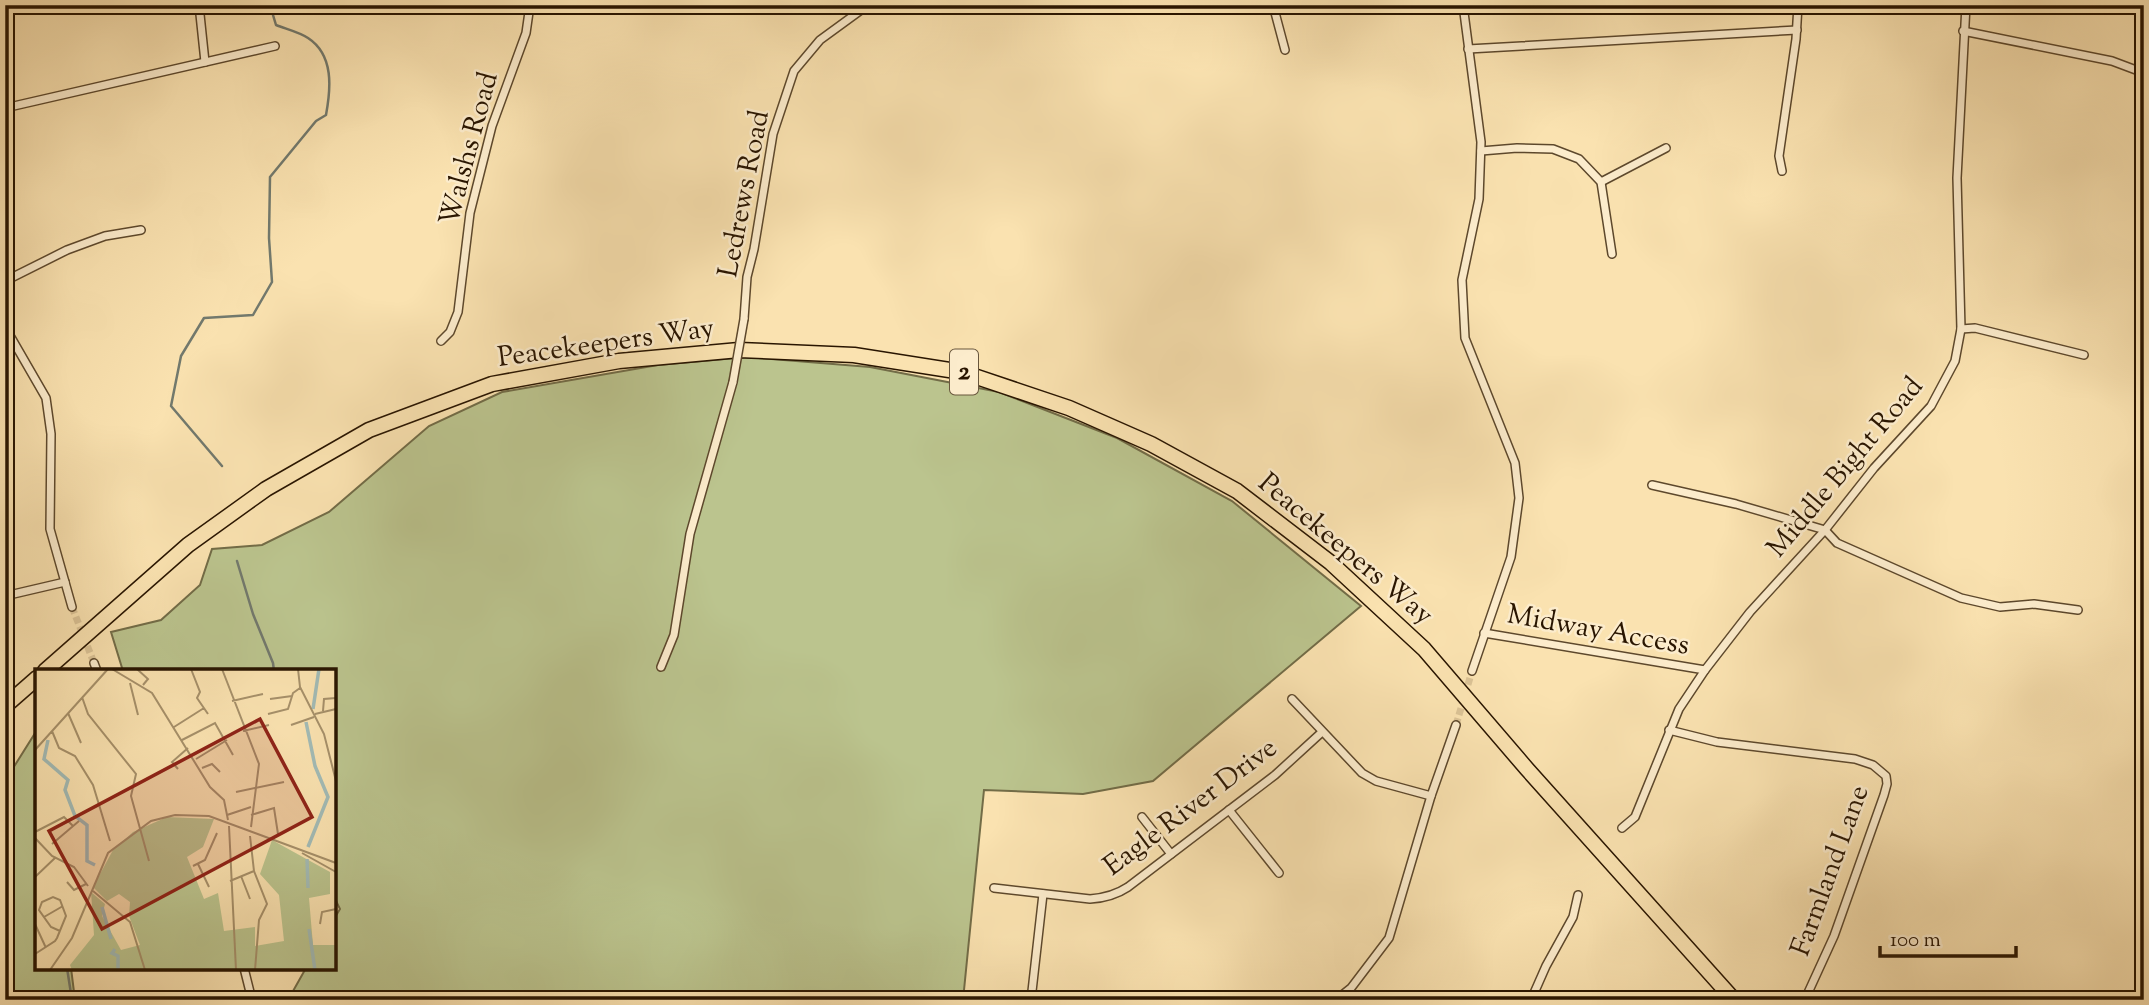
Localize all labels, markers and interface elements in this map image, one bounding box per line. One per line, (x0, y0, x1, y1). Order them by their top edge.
street label: Walshs Road (430, 68, 510, 230)
street label: Ledrews Road (709, 107, 781, 281)
street label: Peacekeepers Way (495, 309, 717, 379)
road number: 2 (950, 350, 978, 394)
street label: Middle Bight Road (1758, 369, 1934, 567)
street label: Peacekeepers Way (1249, 465, 1441, 635)
street label: Midway Access (1504, 595, 1692, 667)
inset map (35, 669, 336, 970)
street label: Eagle River Drive (1096, 729, 1286, 887)
street label: Farmland Lane (1782, 780, 1880, 962)
scale bar (1880, 914, 2016, 958)
text: 100 m (1890, 926, 1941, 956)

